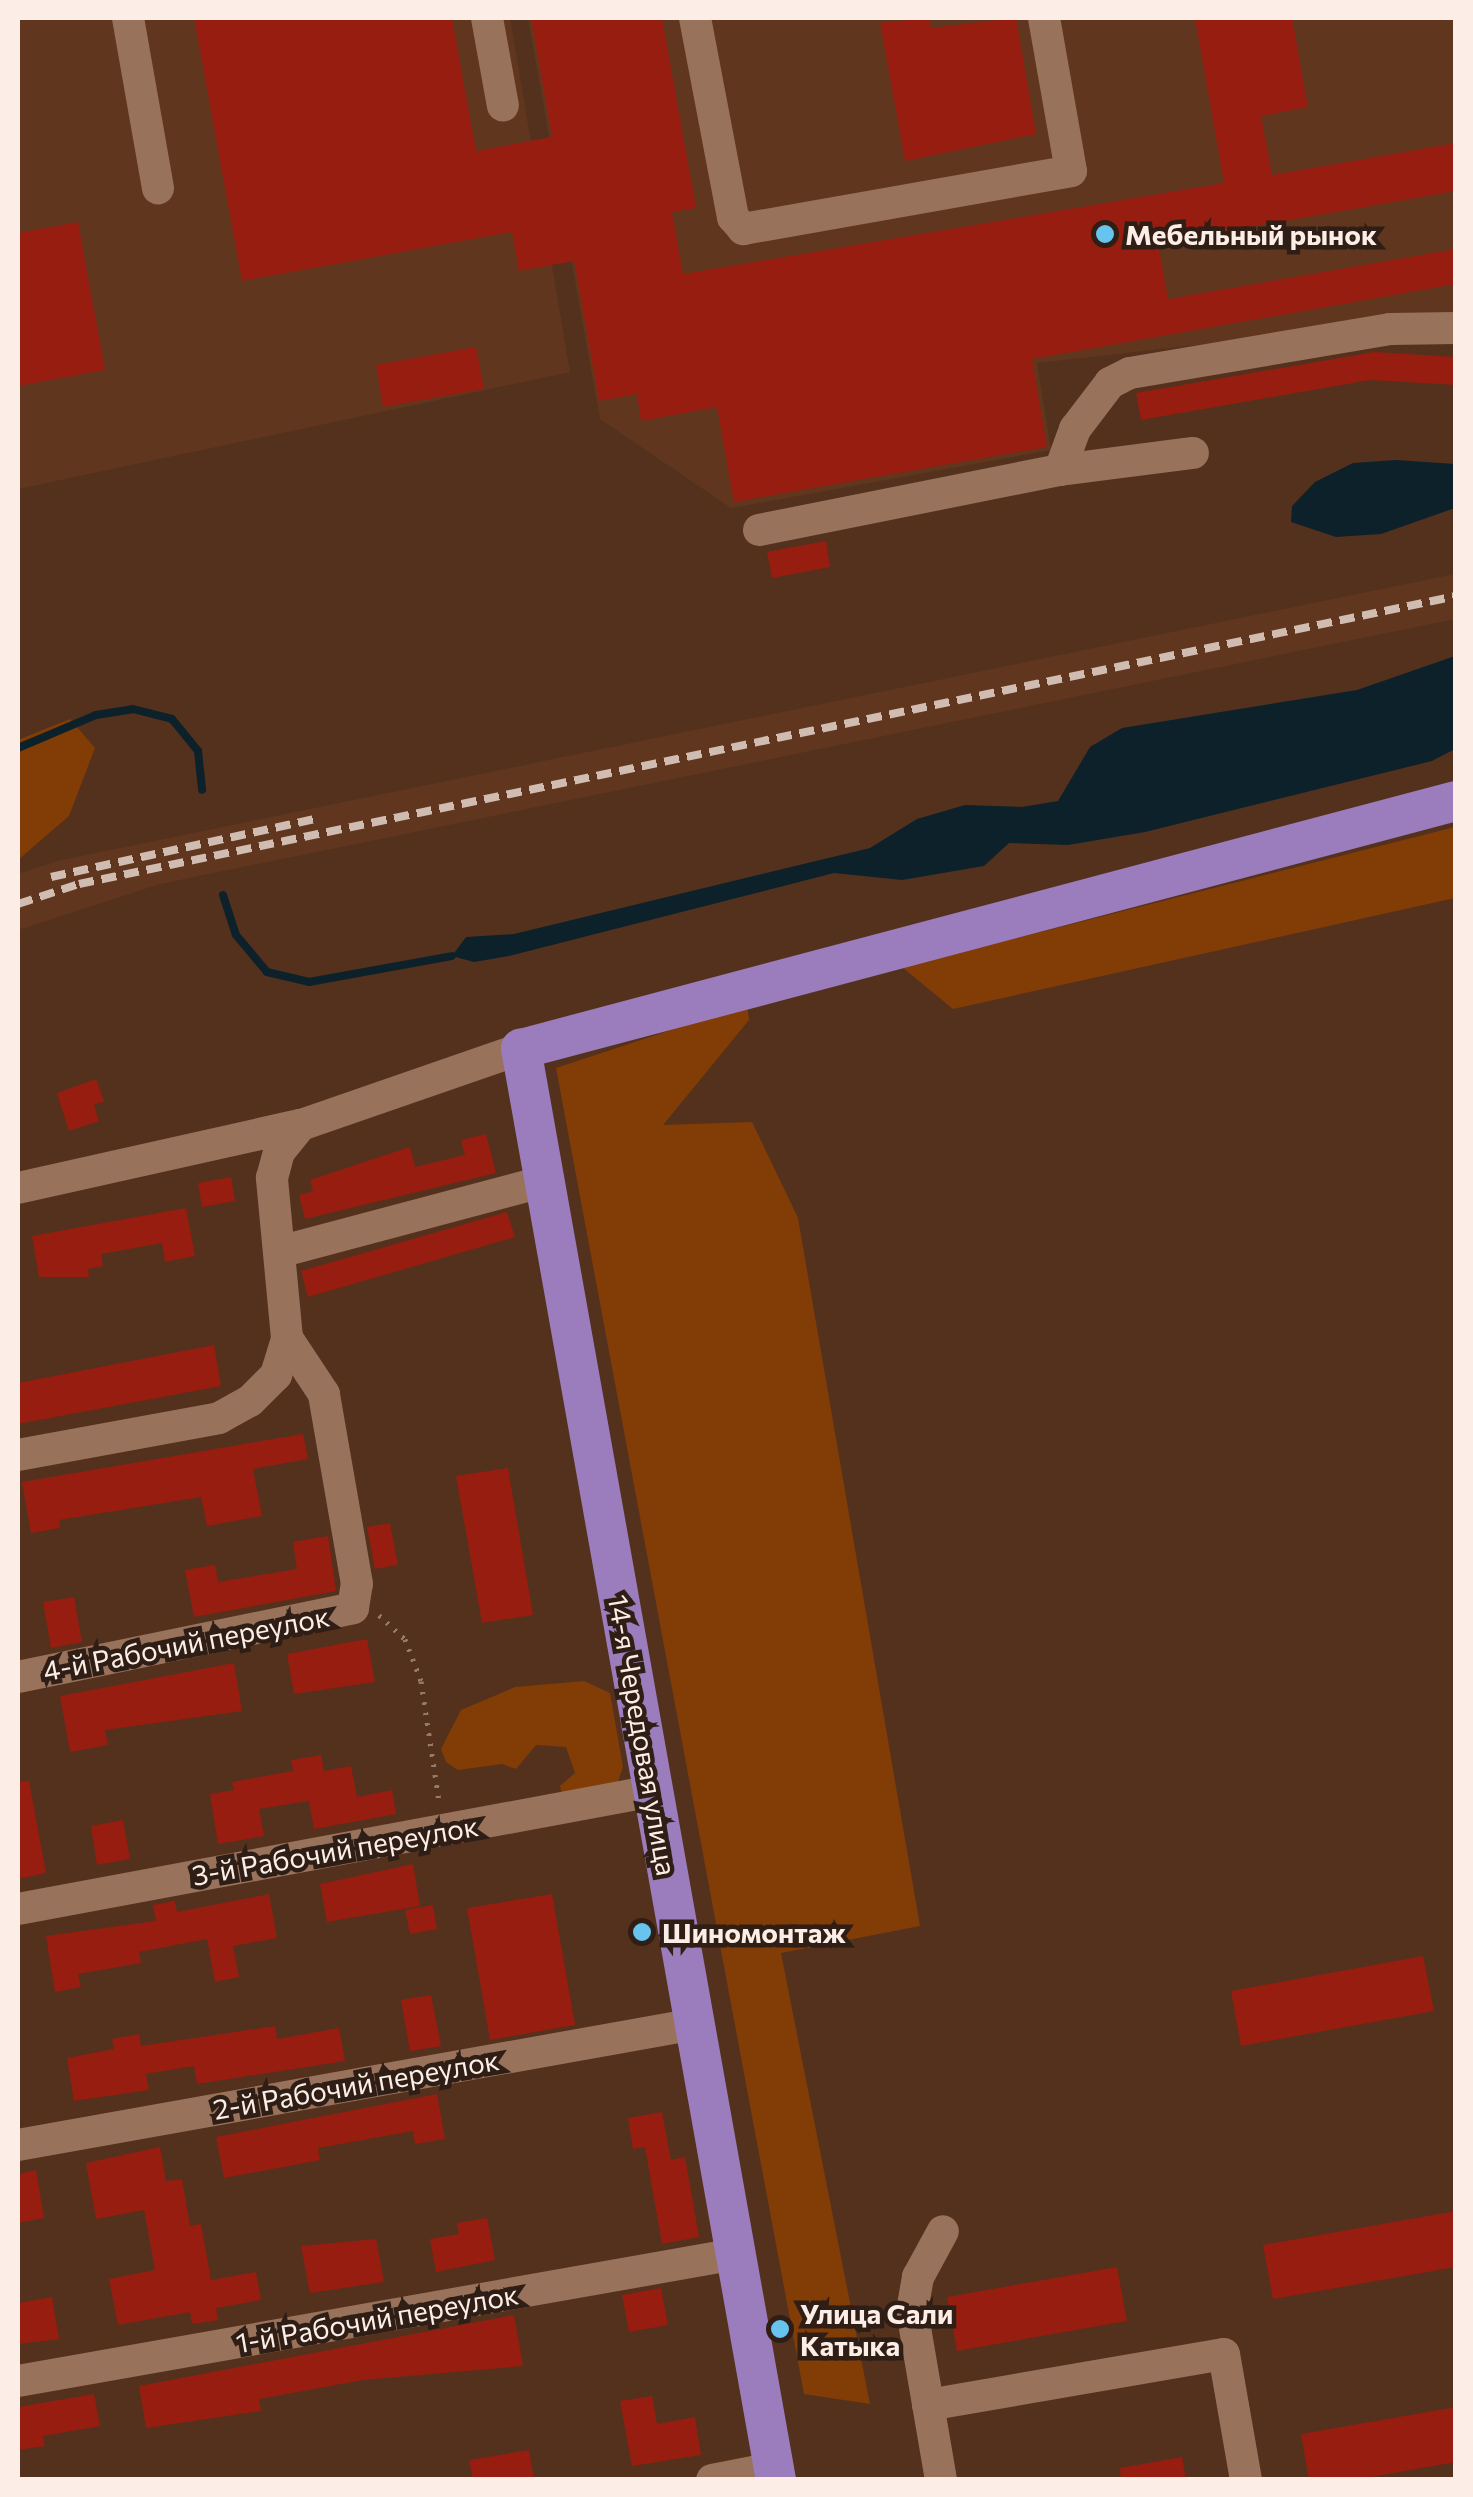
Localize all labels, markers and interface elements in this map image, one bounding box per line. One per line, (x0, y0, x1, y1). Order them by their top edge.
place label: Мебельный рынок (1125, 217, 1377, 251)
marker: Мебельный рынок (1094, 223, 1116, 245)
street label: 14-я Чередовая улица (602, 1592, 684, 1878)
street label: 4-й Рабочий переулок (40, 1599, 332, 1687)
street label: 3-й Рабочий переулок (189, 1808, 481, 1892)
place label: Шиномонтаж (662, 1915, 846, 1949)
marker: Шиномонтаж (631, 1921, 653, 1943)
street label: 2-й Рабочий переулок (210, 2042, 502, 2126)
street label: 1-й Рабочий переулок (233, 2277, 521, 2359)
place label: Улица Сали Катыка (800, 2296, 953, 2362)
marker: Улица Сали Катыка (769, 2318, 791, 2340)

